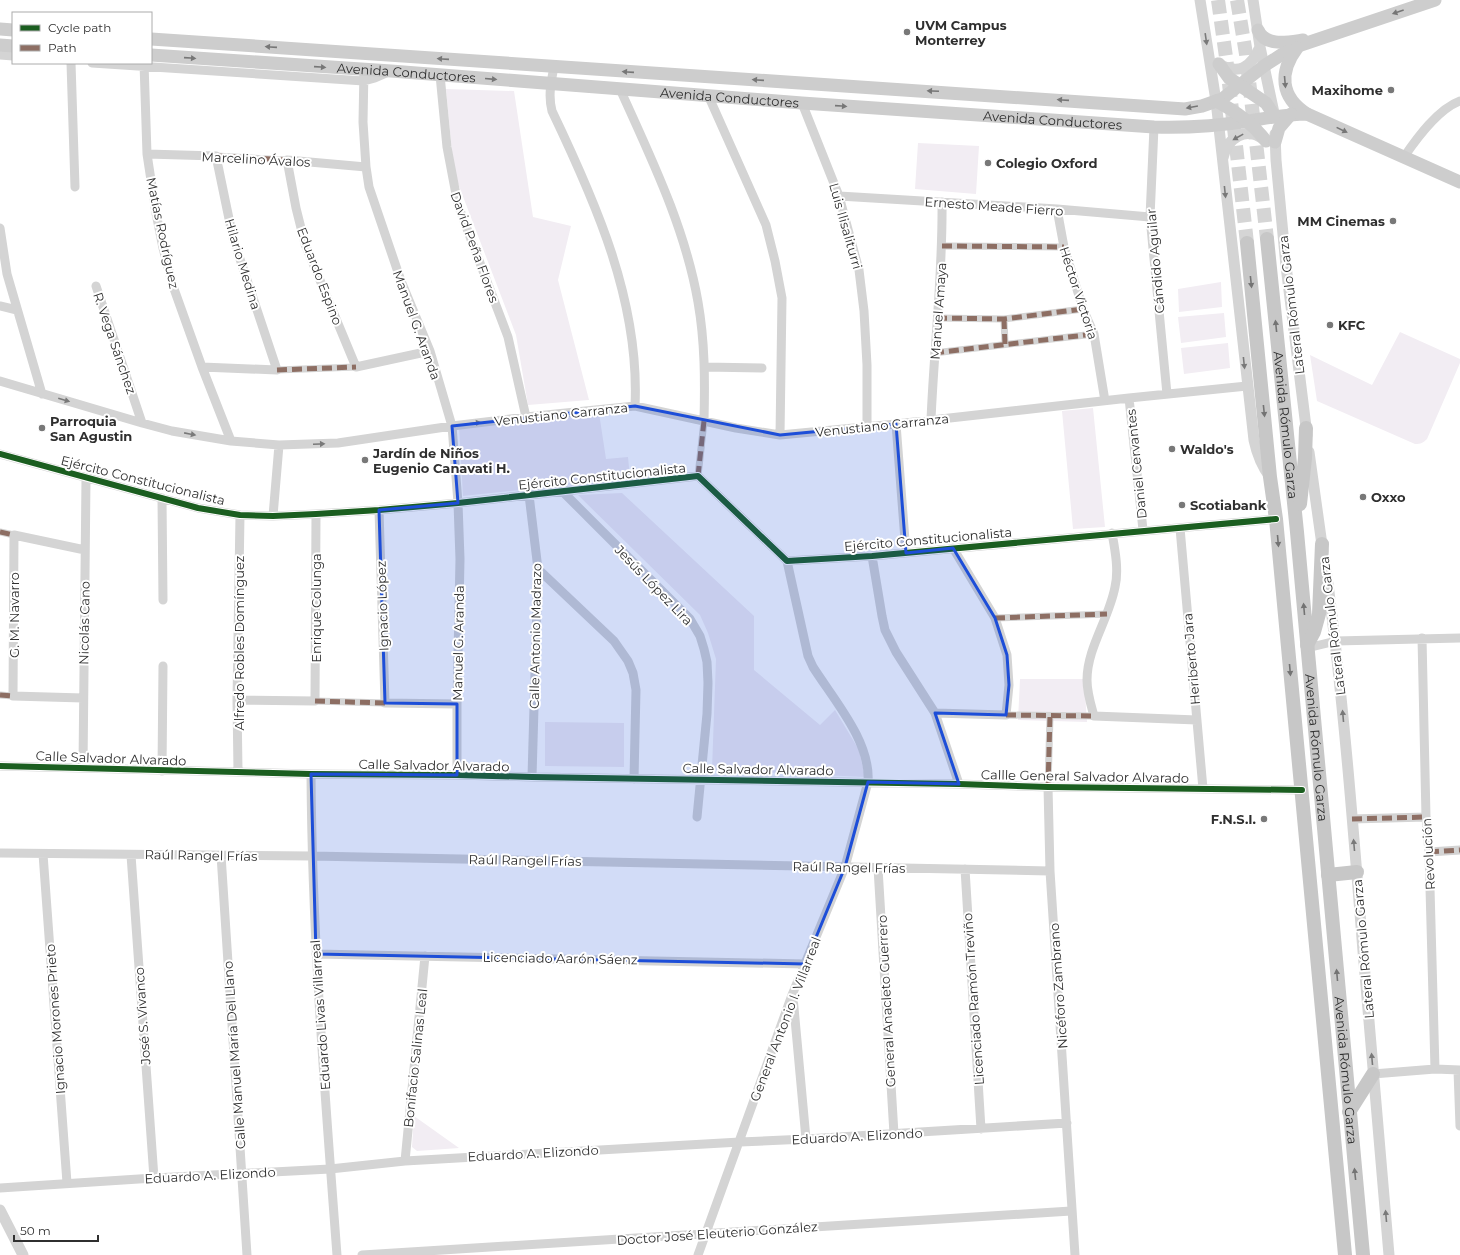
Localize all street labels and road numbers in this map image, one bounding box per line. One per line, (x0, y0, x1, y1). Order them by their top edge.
street label: Avenida Conductores (336, 59, 476, 86)
street label: Avenida Conductores (659, 84, 799, 111)
street label: Avenida Conductores (983, 107, 1123, 133)
street label: Marcelino Ávalos (201, 148, 311, 170)
street label: Matías Rodríguez (143, 176, 183, 290)
street label: Luis Ilisaliturri (826, 181, 866, 271)
street label: David Peña Flores (447, 189, 503, 305)
street label: Ernesto Meade Fierro (924, 193, 1064, 219)
street label: Cándido Aguilar (1142, 208, 1168, 314)
street label: Hilario Medina (222, 217, 264, 311)
street label: Eduardo Espino (294, 225, 346, 327)
street label: Lateral Rómulo Garza (1275, 235, 1307, 375)
street label: Héctor Victoria (1056, 244, 1102, 342)
street label: Manuel Amaya (927, 262, 949, 360)
street label: Manuel G. Aranda (390, 268, 444, 382)
street label: R. Vega Sánchez (90, 290, 140, 396)
street label: Avenida Rómulo Garza (1271, 350, 1302, 500)
street label: Venustiano Carranza (493, 399, 629, 429)
street label: Daniel Cervantes (1122, 408, 1150, 520)
street label: Venustiano Carranza (814, 410, 950, 440)
street label: Ejército Constitucionalista (59, 452, 227, 508)
street label: Ejército Constitucionalista (517, 459, 687, 493)
street label: Ejército Constitucionalista (843, 524, 1013, 554)
street label: Jesús López Lira (611, 541, 696, 628)
street label: Enrique Colunga (308, 553, 324, 663)
street label: Alfredo Robles Domínguez (231, 555, 247, 731)
street label: Lateral Rómulo Garza (1316, 556, 1348, 696)
street label: Ignacio López (372, 560, 392, 652)
street label: Calle Antonio Madrazo (526, 563, 544, 709)
street label: G. M. Navarro (6, 572, 22, 658)
street label: Nicolás Cano (75, 581, 93, 665)
street label: Manuel G. Aranda (449, 585, 467, 701)
street label: Heriberto Jara (1179, 612, 1203, 706)
street label: Avenida Rómulo Garza (1302, 673, 1331, 822)
street label: Calle Salvador Alvarado (35, 747, 187, 769)
street label: Calle Salvador Alvarado (358, 756, 510, 774)
street label: Calle Salvador Alvarado (682, 760, 834, 778)
street label: Callle General Salvador Alvarado (981, 766, 1189, 786)
street label: Revolución (1418, 818, 1438, 890)
street label: Raúl Rangel Frías (144, 846, 258, 864)
street label: Raúl Rangel Frías (468, 851, 582, 869)
street label: Raúl Rangel Frías (792, 858, 906, 876)
street label: Lateral Rómulo Garza (1349, 879, 1377, 1019)
street label: Licenciado Ramón Treviño (959, 912, 987, 1086)
street label: General Anacleto Guerrero (873, 914, 899, 1088)
street label: Nicéforo Zambrano (1046, 922, 1070, 1050)
street label: General Antonio I. Villarreal (746, 934, 824, 1104)
street label: Eduardo Livas Villarreal (307, 939, 333, 1091)
street label: Ignacio Morones Prieto (42, 943, 68, 1095)
street label: Licenciado Aarón Sáenz (482, 949, 638, 967)
street label: Calle Manuel María Del Llano (219, 960, 249, 1150)
street label: José S. Vivanco (131, 967, 153, 1066)
street label: Bonifacio Salinas Leal (400, 988, 430, 1128)
street label: Avenida Rómulo Garza (1331, 996, 1361, 1145)
street label: Eduardo A. Elizondo (791, 1125, 923, 1147)
street label: Eduardo A. Elizondo (467, 1142, 599, 1164)
street label: Eduardo A. Elizondo (144, 1164, 276, 1186)
street label: Doctor José Eleuterio González (616, 1218, 818, 1248)

